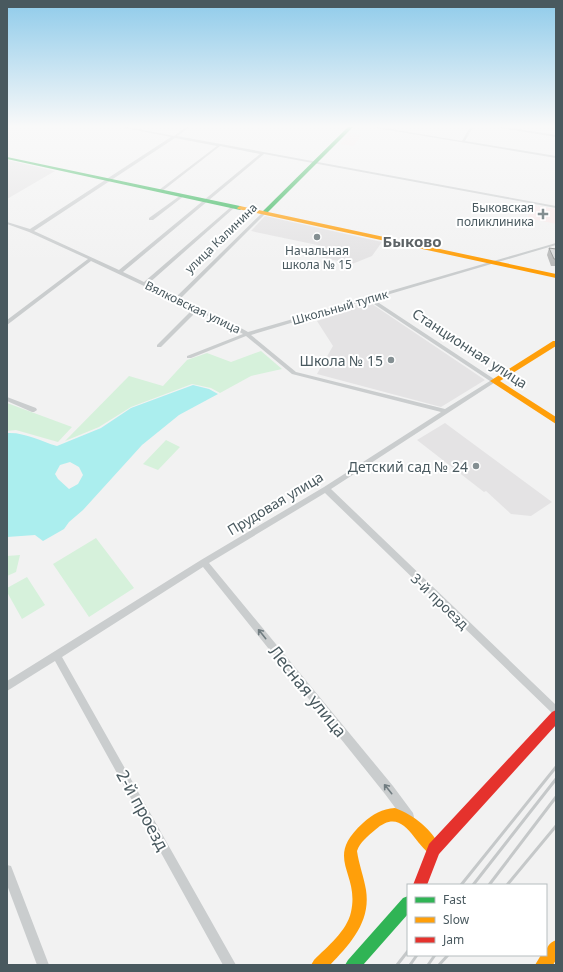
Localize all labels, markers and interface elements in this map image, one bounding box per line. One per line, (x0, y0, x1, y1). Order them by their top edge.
street label: улица Калинина (181, 199, 261, 277)
place label: Быковская поликлиника (457, 199, 534, 230)
marker: Быковская поликлиника (537, 208, 549, 220)
district label: Быково (382, 231, 442, 251)
marker: Начальная школа № 15 (312, 232, 322, 242)
place label: Начальная школа № 15 (282, 242, 352, 273)
street label: Вялковская улица (142, 276, 244, 338)
street label: Школьный тупик (290, 285, 391, 329)
street label: Станционная улица (409, 304, 531, 392)
place label: Школа № 15 (299, 351, 383, 370)
marker: Школа № 15 (386, 355, 396, 365)
place label: Детский сад № 24 (348, 457, 468, 476)
marker: Детский сад № 24 (471, 461, 481, 471)
street label: Прудовая улица (224, 467, 326, 539)
street label: 3-й проезд (407, 569, 473, 634)
one-way arrow (258, 629, 267, 640)
street label: Лесная улица (264, 640, 352, 742)
street label: 2-й проезд (111, 766, 175, 855)
one-way arrow (384, 784, 393, 795)
legend (407, 884, 547, 956)
text: Fast (443, 891, 467, 908)
text: Slow (443, 911, 470, 928)
text: Jam (442, 931, 464, 948)

